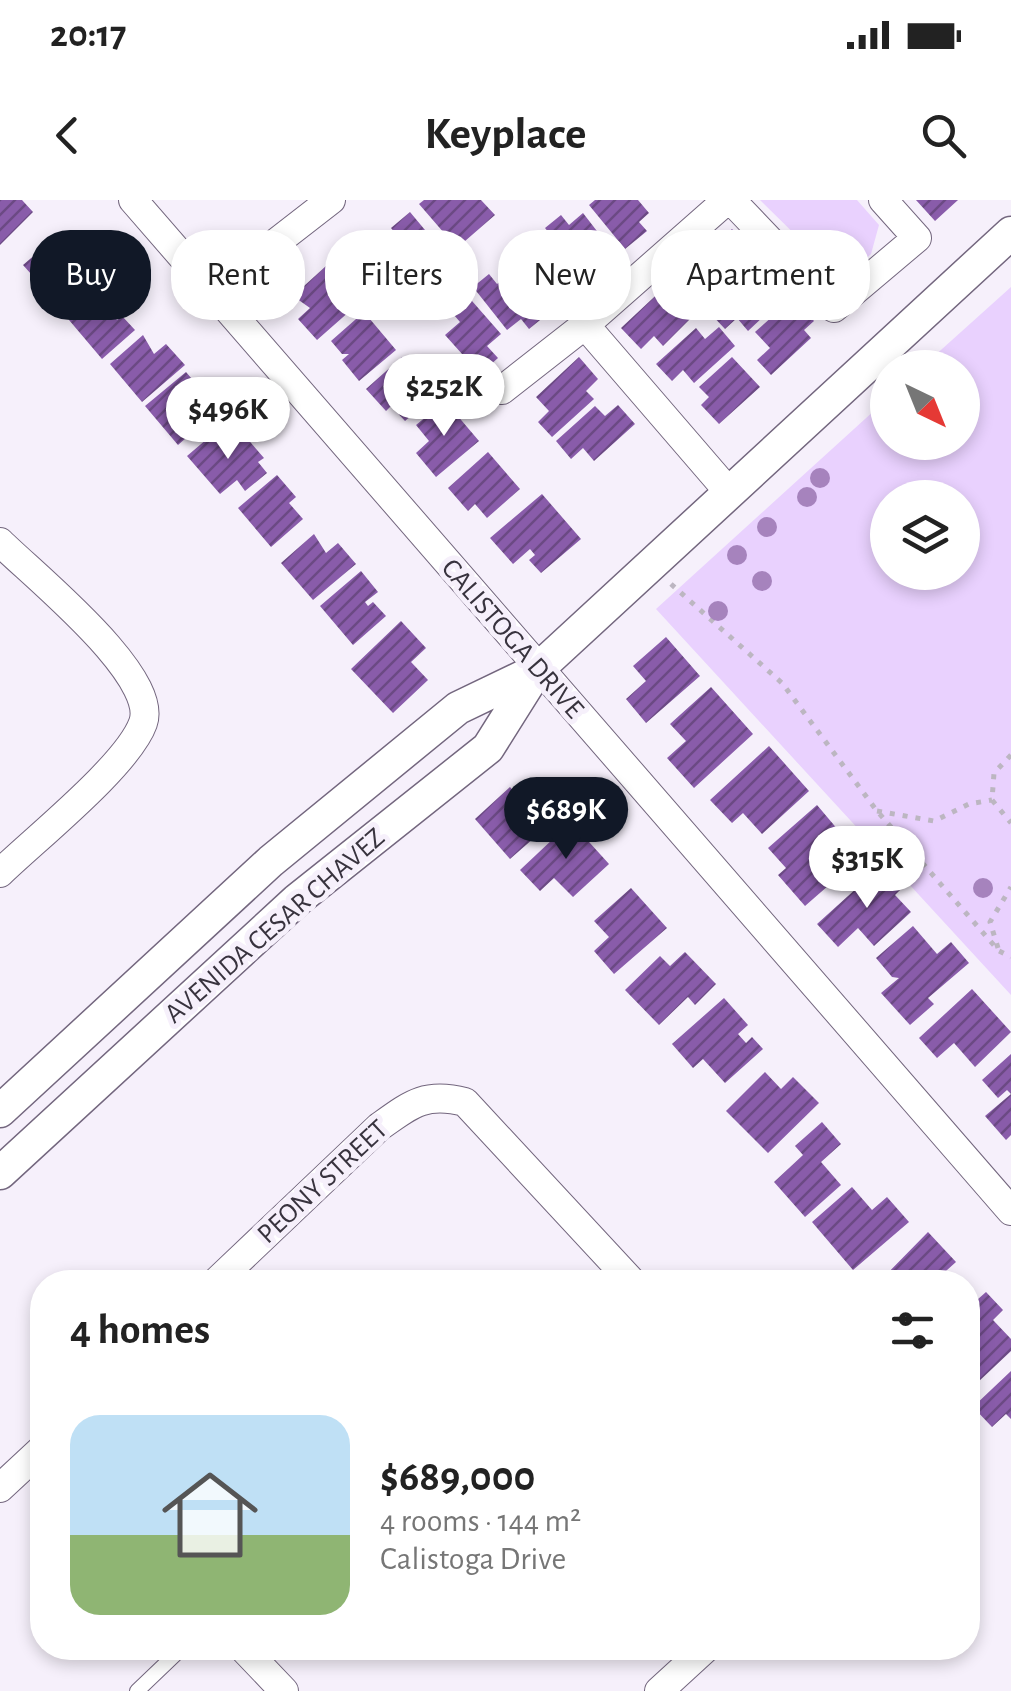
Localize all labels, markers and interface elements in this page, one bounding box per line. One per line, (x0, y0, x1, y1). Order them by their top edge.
text: 20:17 (50, 16, 127, 54)
icon: back (40, 108, 95, 163)
icon: search (916, 108, 971, 163)
text: Keyplace (424, 112, 587, 157)
chip: Buy (30, 230, 151, 320)
chip: Rent (171, 230, 305, 320)
chip: Filters (325, 230, 478, 320)
chip: New (498, 230, 631, 320)
chip: Apartment (651, 230, 870, 320)
north arrow (870, 350, 980, 460)
map controls (870, 350, 980, 590)
pin: $252K (374, 354, 514, 439)
text: $252K (405, 370, 483, 402)
pin: $496K (158, 377, 298, 462)
text: $496K (188, 393, 268, 425)
button: layers (870, 480, 980, 590)
street label: CALISTOGA DRIVE (436, 554, 588, 724)
pin: $689K (496, 777, 636, 862)
text: $689K (526, 793, 606, 825)
street label: AVENIDA CESAR CHAVEZ (160, 823, 390, 1029)
pin: $315K (797, 826, 937, 911)
text: $315K (831, 842, 903, 874)
street label: PEONY STREET (253, 1115, 394, 1249)
icon: filters (885, 1303, 940, 1358)
text: 4 homes (70, 1309, 210, 1351)
icon: home (150, 1455, 270, 1575)
text: $689,000 (380, 1456, 535, 1498)
text: 4 rooms · 144 m² (380, 1505, 581, 1537)
text: Calistoga Drive (380, 1543, 566, 1575)

